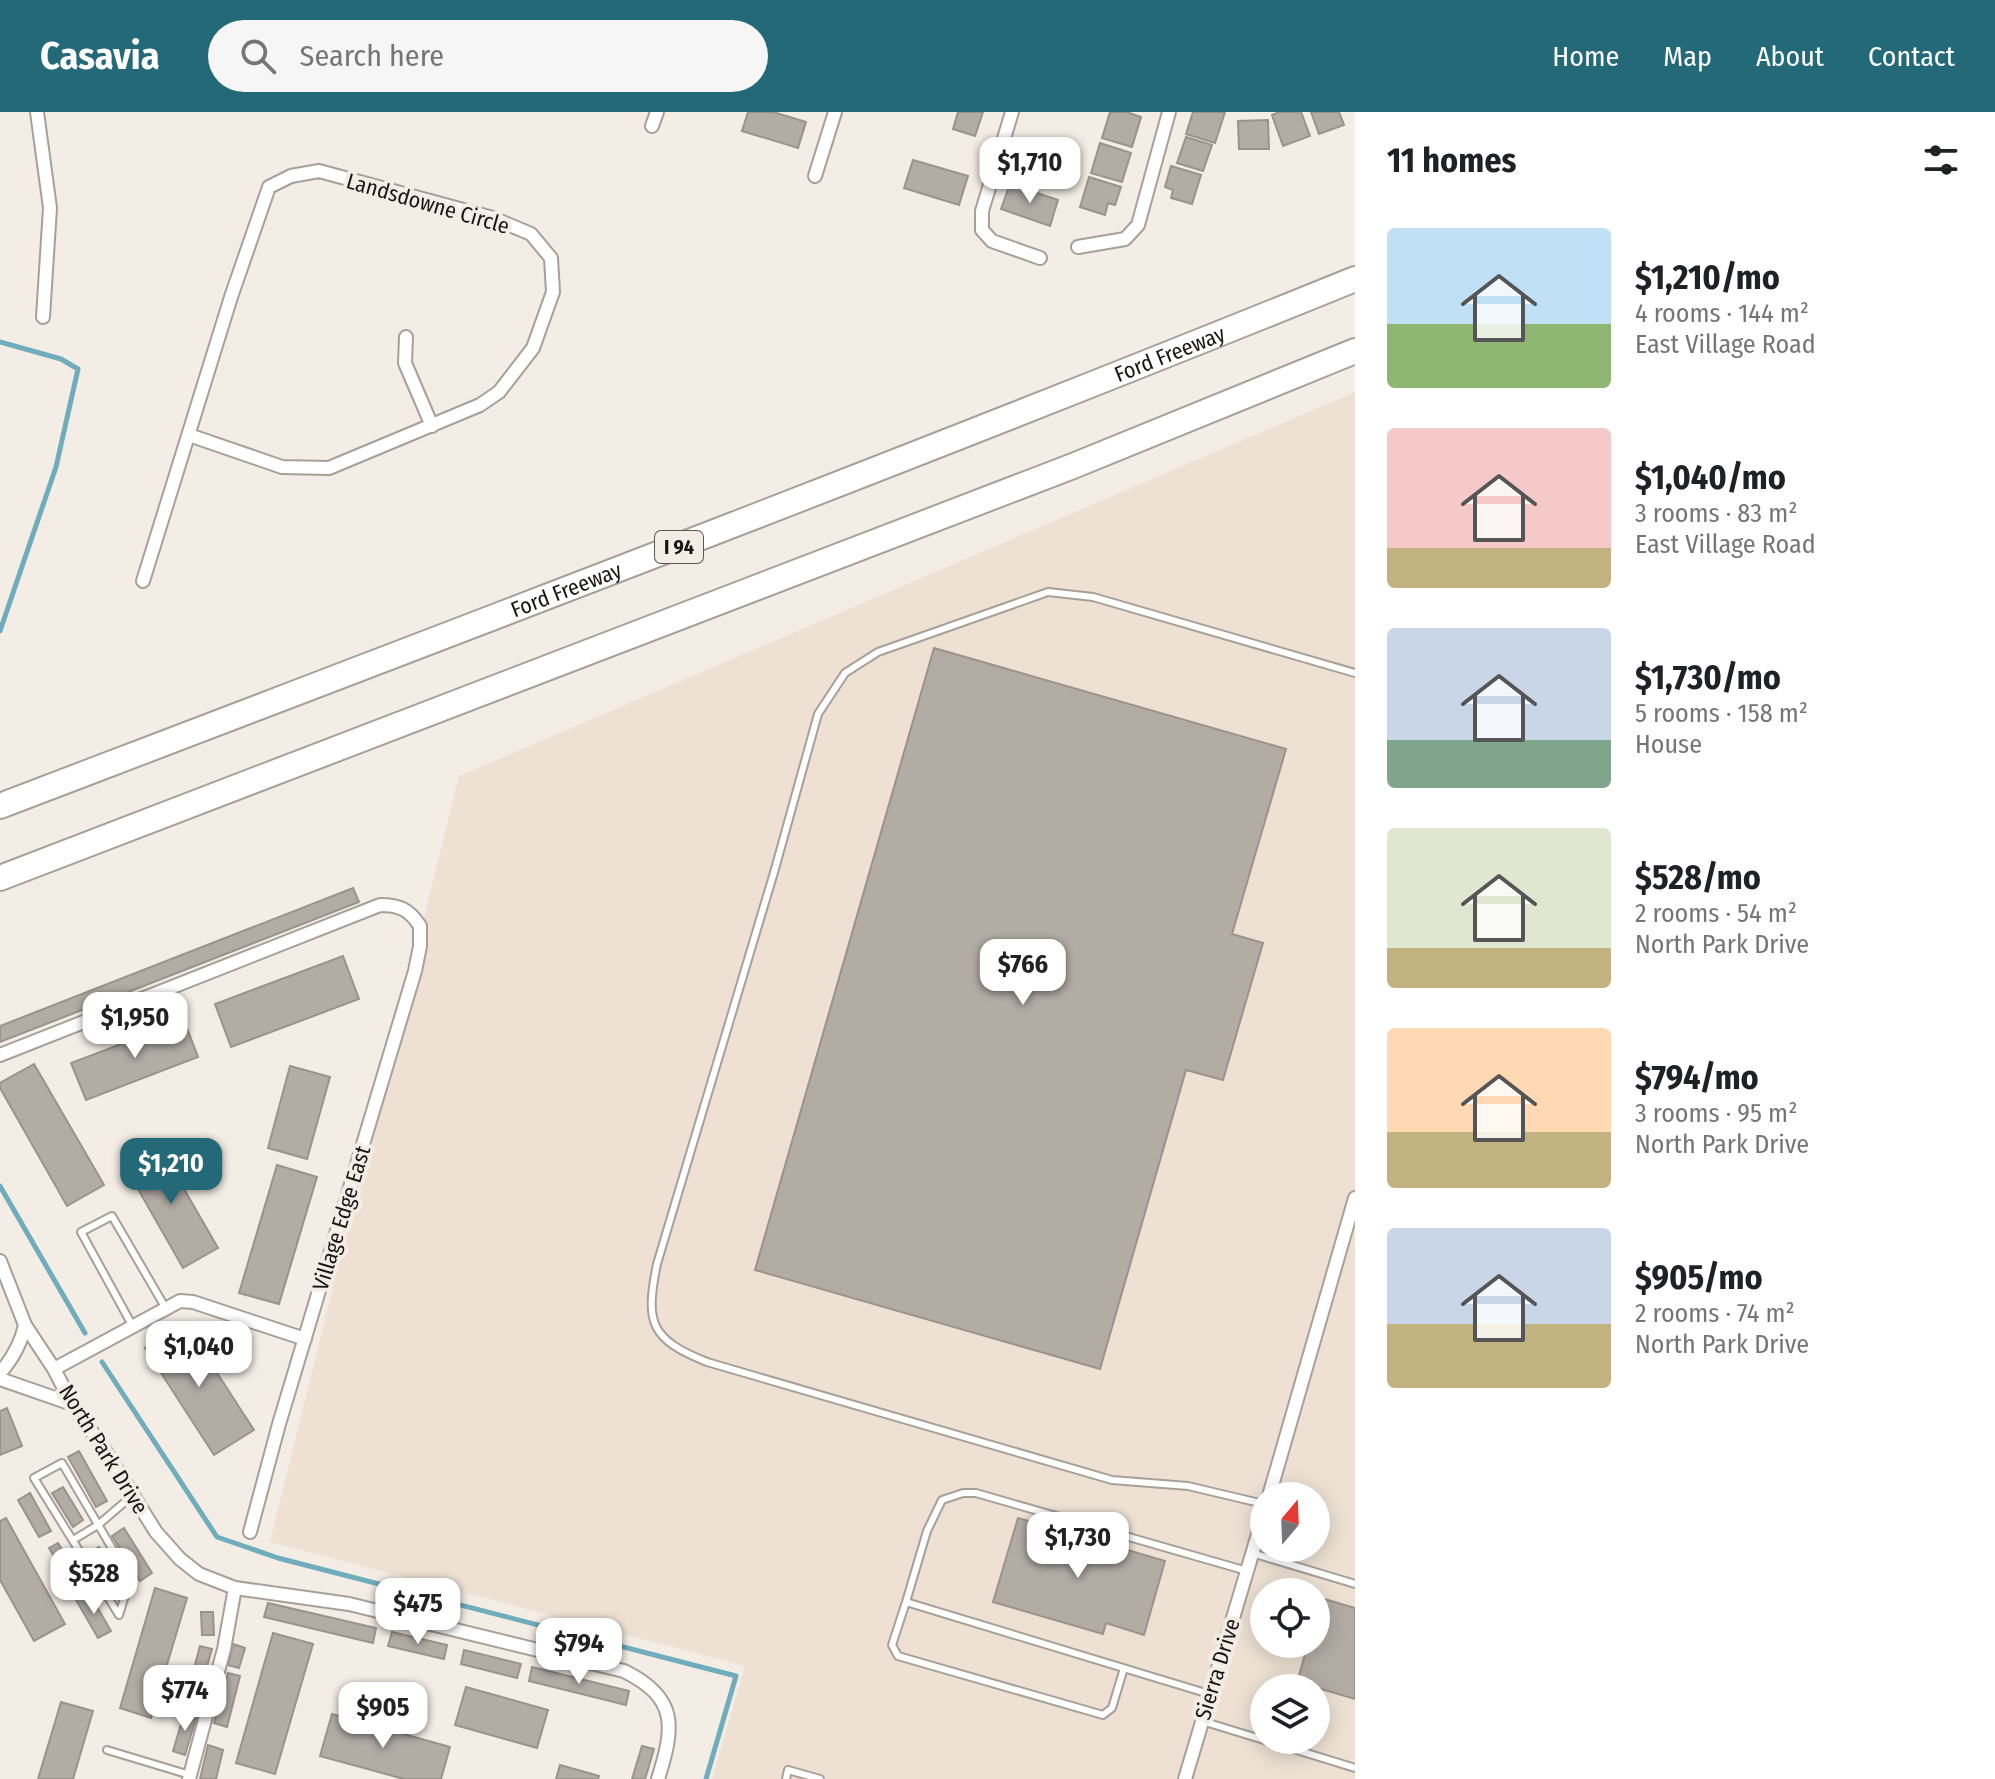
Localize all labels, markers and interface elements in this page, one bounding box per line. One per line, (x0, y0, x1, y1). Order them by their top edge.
search box (208, 20, 768, 92)
text: Casavia (40, 33, 160, 79)
icon: search (236, 34, 280, 78)
text: Search here (300, 38, 444, 74)
text: Home (1552, 40, 1619, 73)
text: Map (1663, 40, 1712, 73)
text: About (1756, 40, 1824, 73)
text: Contact (1868, 40, 1955, 73)
pin: $1,710 (965, 137, 1095, 205)
icon: filters (1919, 138, 1963, 182)
text: 11 homes (1387, 140, 1516, 181)
text: $1,710 (997, 147, 1063, 178)
street label: Landsdowne Circle (343, 167, 512, 240)
text: $1,210/mo (1635, 257, 1780, 298)
icon: home (1451, 260, 1547, 356)
text: 4 rooms · 144 m² (1635, 298, 1809, 329)
street label: Ford Freeway (1111, 320, 1229, 388)
text: East Village Road (1635, 329, 1816, 360)
text: $1,040/mo (1635, 457, 1786, 498)
icon: home (1451, 460, 1547, 556)
text: 3 rooms · 83 m² (1635, 498, 1797, 529)
text: East Village Road (1635, 529, 1816, 560)
road number: I 94 (655, 531, 703, 563)
street label: Ford Freeway (507, 556, 626, 623)
text: $1,730/mo (1635, 657, 1781, 698)
icon: home (1451, 660, 1547, 756)
text: 5 rooms · 158 m² (1635, 698, 1808, 729)
text: House (1635, 729, 1702, 760)
text: $528/mo (1635, 857, 1761, 898)
icon: home (1451, 860, 1547, 956)
text: 2 rooms · 54 m² (1635, 898, 1797, 929)
text: North Park Drive (1635, 929, 1809, 960)
pin: $766 (976, 939, 1070, 1007)
text: $766 (998, 949, 1048, 980)
pin: $1,950 (70, 992, 200, 1060)
text: $1,950 (101, 1002, 169, 1033)
text: $794/mo (1635, 1057, 1759, 1098)
icon: home (1451, 1060, 1547, 1156)
text: 3 rooms · 95 m² (1635, 1098, 1797, 1129)
text: North Park Drive (1635, 1129, 1809, 1160)
pin: $1,210 (106, 1138, 236, 1206)
street label: Village Edge East (307, 1142, 377, 1294)
text: $1,210 (138, 1148, 204, 1179)
text: $905/mo (1635, 1257, 1763, 1298)
icon: home (1451, 1260, 1547, 1356)
text: 2 rooms · 74 m² (1635, 1298, 1795, 1329)
pin: $1,040 (134, 1321, 264, 1389)
text: North Park Drive (1635, 1329, 1809, 1360)
text: $1,040 (164, 1331, 234, 1362)
street label: North Park Drive (53, 1380, 154, 1519)
north arrow (1250, 1482, 1330, 1562)
map controls (1250, 1482, 1330, 1754)
pin: $1,730 (1013, 1512, 1143, 1580)
text: $1,730 (1045, 1522, 1111, 1553)
pin: $528 (47, 1548, 141, 1616)
text: $528 (68, 1558, 120, 1589)
pin: $475 (371, 1578, 465, 1646)
button: locate (1250, 1578, 1330, 1658)
text: $475 (393, 1588, 443, 1619)
street label: Sierra Drive (1189, 1615, 1246, 1723)
pin: $794 (532, 1618, 626, 1686)
text: $794 (554, 1628, 604, 1659)
pin: $774 (138, 1665, 232, 1733)
button: layers (1250, 1674, 1330, 1754)
text: $774 (161, 1675, 209, 1706)
pin: $905 (336, 1682, 430, 1750)
text: $905 (357, 1692, 409, 1723)

